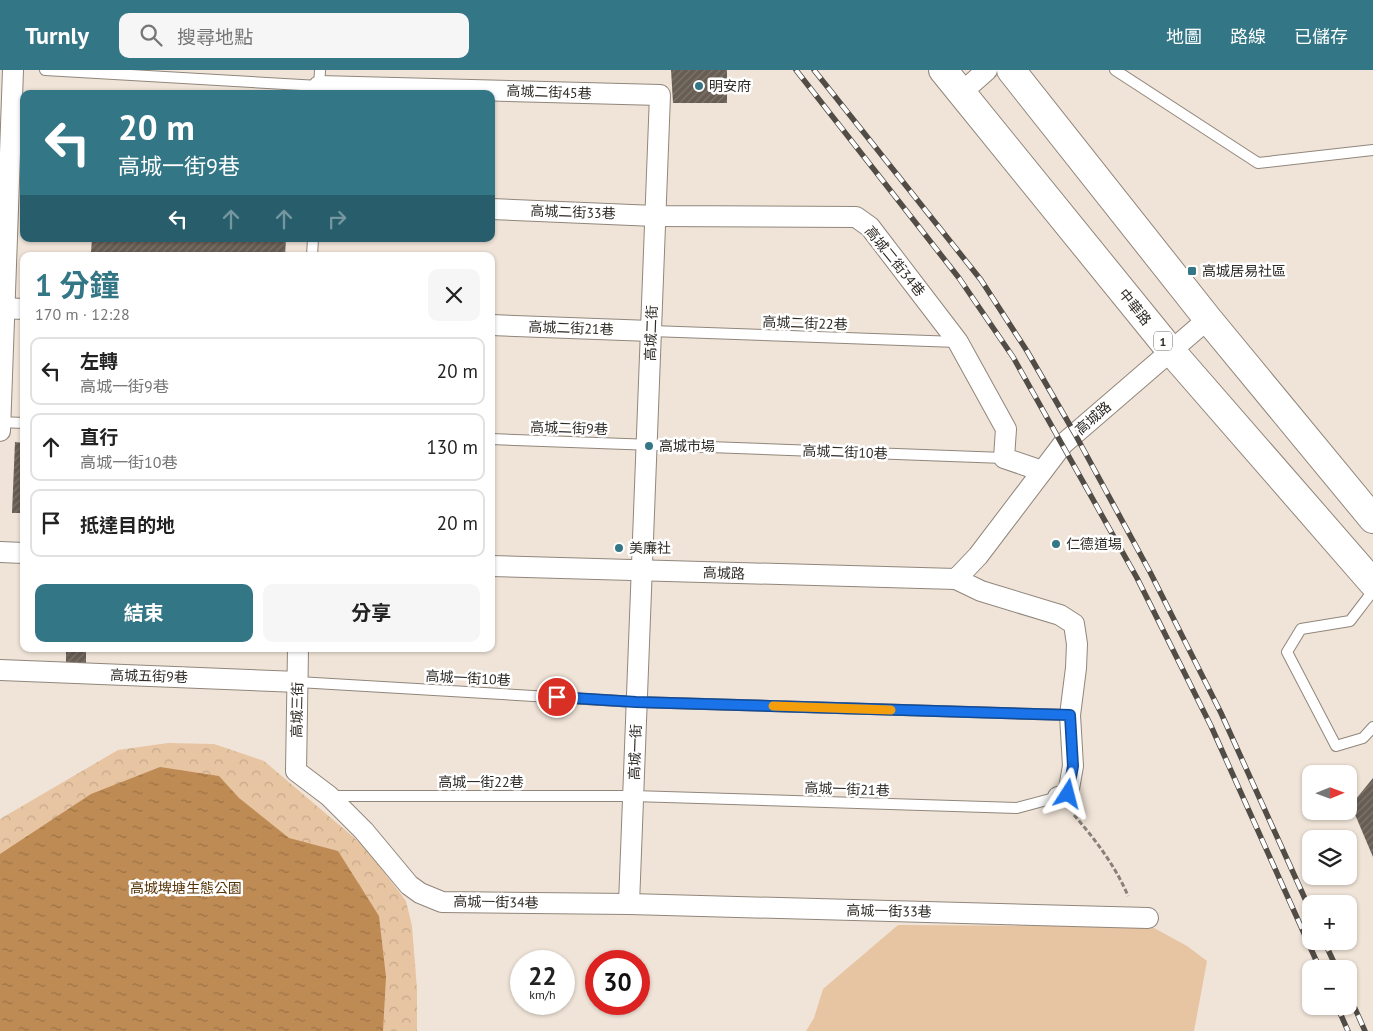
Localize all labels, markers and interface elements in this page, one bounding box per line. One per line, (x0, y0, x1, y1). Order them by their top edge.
search box (119, 13, 469, 58)
text: Turnly (25, 20, 89, 51)
icon: search (137, 21, 165, 49)
text: 搜尋地點 (177, 25, 253, 49)
text: 地圖 (1166, 25, 1202, 48)
text: 路線 (1230, 25, 1266, 48)
text: 已儲存 (1294, 25, 1348, 48)
place label: 明安府 (709, 77, 751, 95)
marker: 明安府 (693, 80, 705, 92)
street label: 高城二街45巷 (506, 82, 592, 102)
text: 20 m (118, 104, 195, 150)
icon: left (35, 110, 100, 175)
text: 高城一街9巷 (118, 152, 240, 180)
street label: 高城二街33巷 (530, 202, 616, 222)
icon: left (164, 205, 192, 233)
icon: ahead (217, 205, 245, 233)
icon: ahead (270, 205, 298, 233)
icon: right (323, 205, 351, 233)
street label: 高城二街34巷 (861, 222, 929, 300)
place label: 高城居易社區 (1202, 262, 1286, 280)
text: 1 分鐘 (35, 265, 120, 304)
marker: 高城居易社區 (1186, 265, 1198, 277)
button: close (428, 269, 480, 321)
street label: 中華路 (1115, 285, 1155, 329)
text: 170 m · 12:28 (35, 304, 130, 324)
street label: 高城二街 (641, 305, 661, 361)
street label: 高城二街22巷 (762, 313, 848, 333)
street label: 高城二街21巷 (528, 318, 614, 338)
road number: 1 (1154, 332, 1172, 350)
text: 左轉 (80, 349, 118, 373)
icon: left (37, 357, 65, 385)
text: 20 m (437, 359, 478, 383)
text: 高城一街9巷 (80, 376, 169, 396)
street label: 高城路 (1071, 397, 1115, 439)
street label: 高城二街9巷 (530, 418, 608, 438)
text: 直行 (80, 425, 118, 449)
icon: ahead (37, 433, 65, 461)
text: 130 m (426, 435, 478, 459)
place label: 高城市場 (659, 437, 715, 455)
marker: 高城市場 (643, 440, 655, 452)
street label: 高城二街10巷 (802, 442, 888, 462)
text: 高城一街10巷 (80, 452, 177, 472)
icon: arrive (37, 509, 65, 537)
text: 20 m (437, 511, 478, 535)
text: 抵達目的地 (80, 513, 175, 537)
place label: 仁德道場 (1066, 535, 1122, 553)
marker: 仁德道場 (1050, 538, 1062, 550)
place label: 美廉社 (629, 539, 671, 557)
marker: 美廉社 (613, 542, 625, 554)
street label: 高城路 (703, 563, 745, 583)
button: 結束 (35, 584, 253, 642)
button: 分享 (263, 584, 480, 642)
street label: 高城五街9巷 (110, 666, 188, 686)
street label: 高城一街10巷 (425, 667, 511, 689)
pin (536, 676, 578, 718)
street label: 高城三街 (288, 682, 306, 738)
icon: arrive (543, 683, 571, 711)
street label: 高城一街 (625, 724, 645, 780)
north arrow (1302, 765, 1358, 820)
map controls (1302, 765, 1357, 1015)
position arrow (1041, 767, 1093, 819)
street label: 高城一街22巷 (438, 773, 524, 791)
street label: 高城一街21巷 (804, 779, 890, 799)
button: layers (1302, 830, 1357, 885)
park label: 高城埤塘生態公園 (130, 879, 242, 897)
street label: 高城一街34巷 (453, 892, 539, 912)
button: + (1302, 895, 1357, 950)
street label: 高城一街33巷 (846, 901, 932, 921)
speed limit sign: 30 (585, 950, 650, 1015)
text: 22 (528, 960, 557, 992)
button: − (1302, 960, 1357, 1015)
text: km/h (529, 987, 556, 1002)

